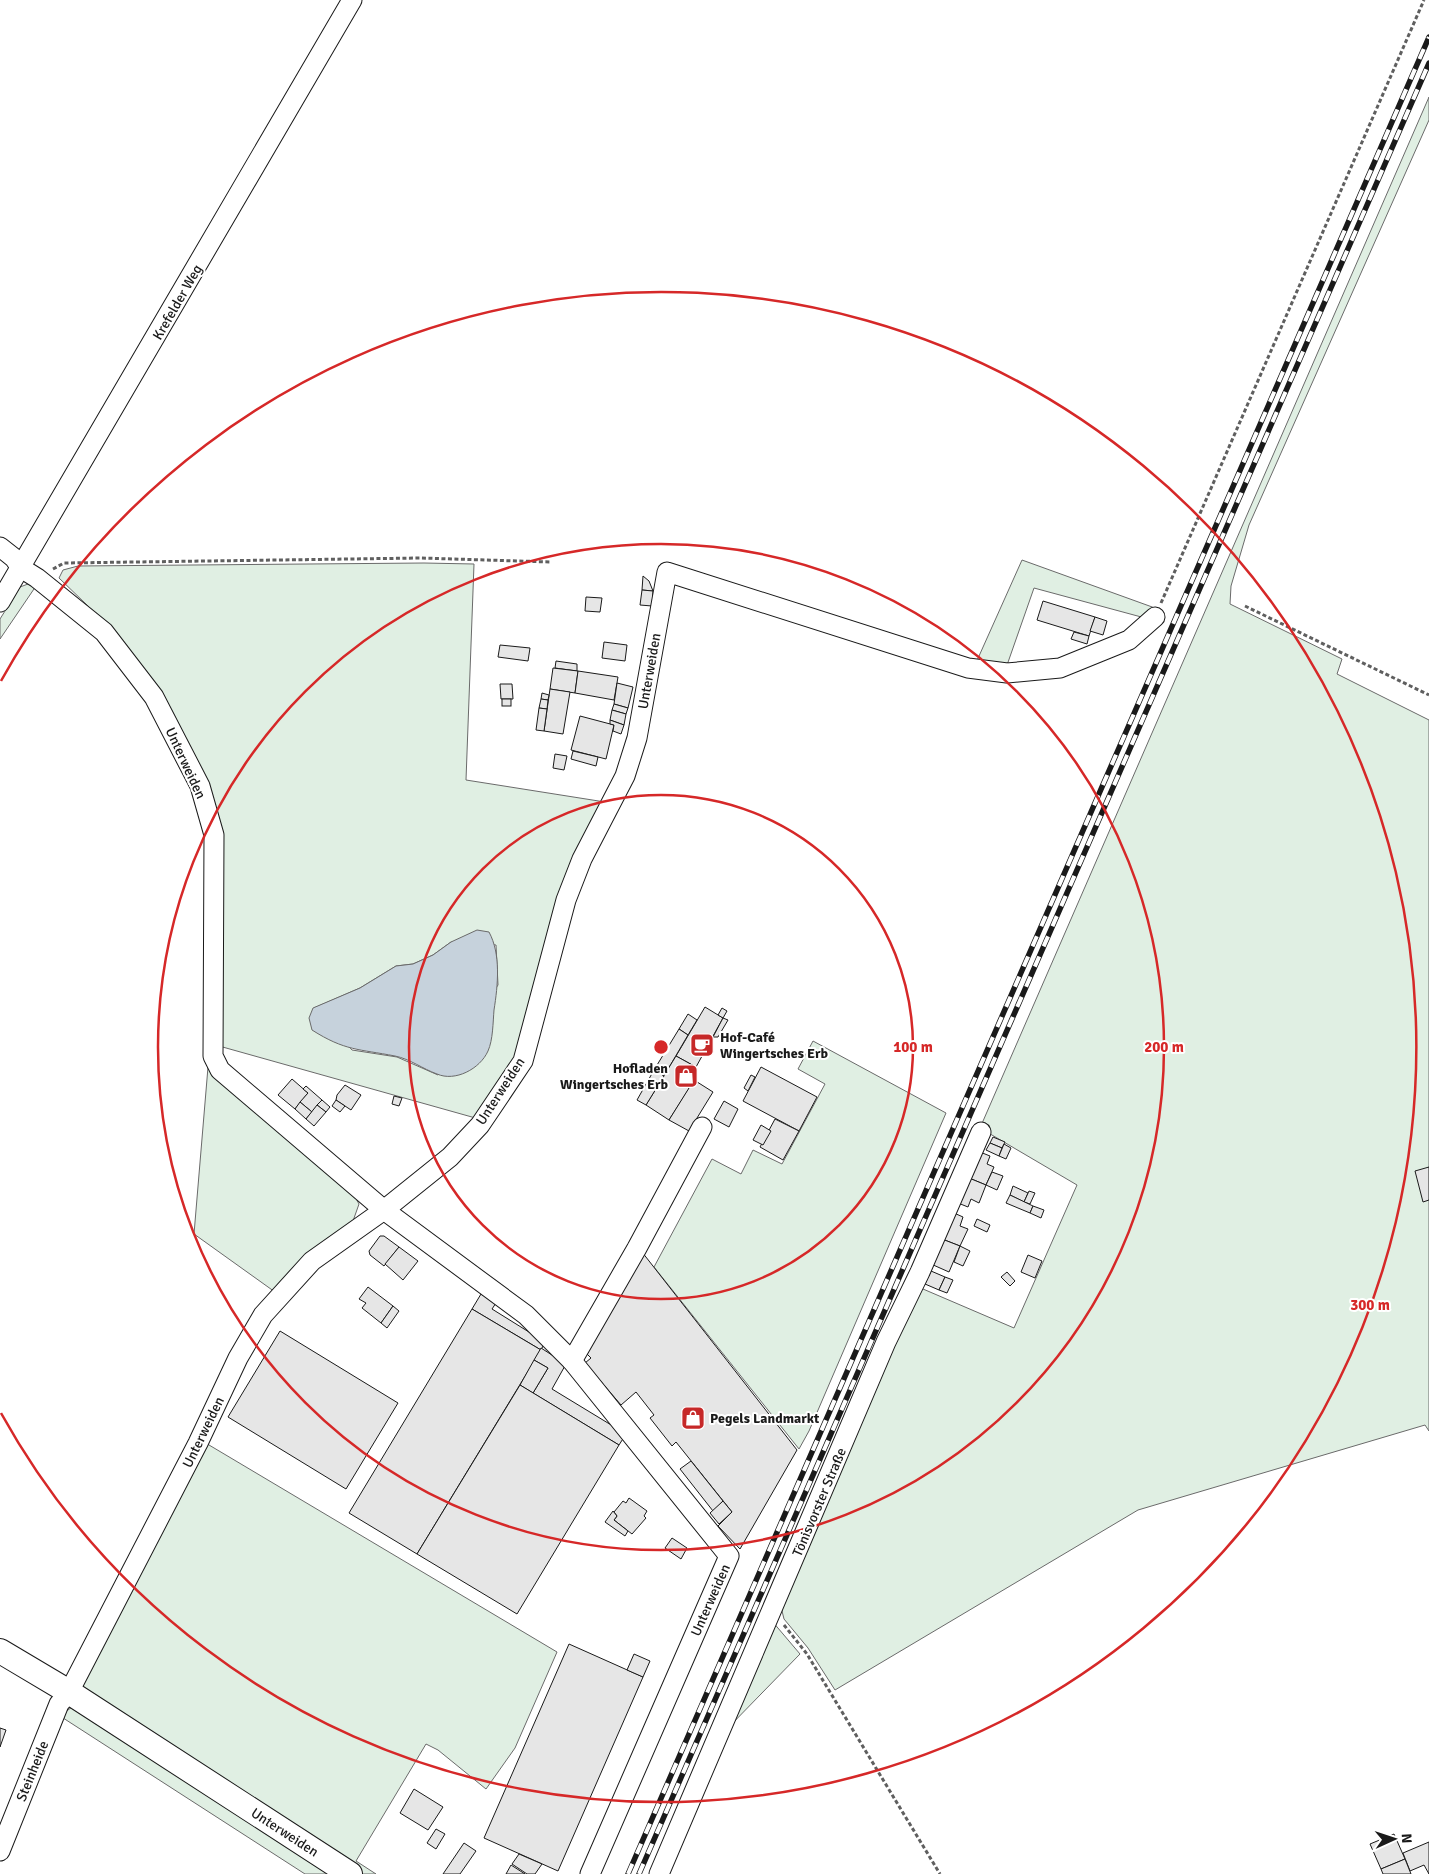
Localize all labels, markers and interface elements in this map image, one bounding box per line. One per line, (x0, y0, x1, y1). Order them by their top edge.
street label: Krefelder Weg (149, 262, 206, 343)
street label: Unterweiden (634, 632, 665, 710)
street label: Unterweiden (162, 725, 210, 802)
place label: Hof-Café Wingertsches Erb (720, 1029, 829, 1062)
cafe icon: Hof-Café Wingertsches Erb (689, 1032, 715, 1058)
centre of rings (652, 1038, 670, 1056)
text: 100 m (893, 1038, 933, 1056)
text: 200 m (1144, 1038, 1184, 1056)
street label: Unterweiden (472, 1054, 529, 1128)
place label: Hofladen Wingertsches Erb (560, 1060, 669, 1093)
shop icon: Hofladen Wingertsches Erb (673, 1063, 699, 1089)
text: 300 m (1350, 1296, 1390, 1314)
street label: Unterweiden (179, 1394, 228, 1471)
shop icon: Pegels Landmarkt (680, 1405, 706, 1431)
place label: Pegels Landmarkt (710, 1410, 820, 1427)
street label: Tönisvorster Straße (789, 1445, 850, 1559)
street label: Unterweiden (687, 1562, 734, 1639)
street label: Steinheide (13, 1738, 52, 1804)
street label: Unterweiden (248, 1804, 322, 1861)
north arrow (1369, 1814, 1419, 1864)
text: N (1398, 1833, 1415, 1844)

